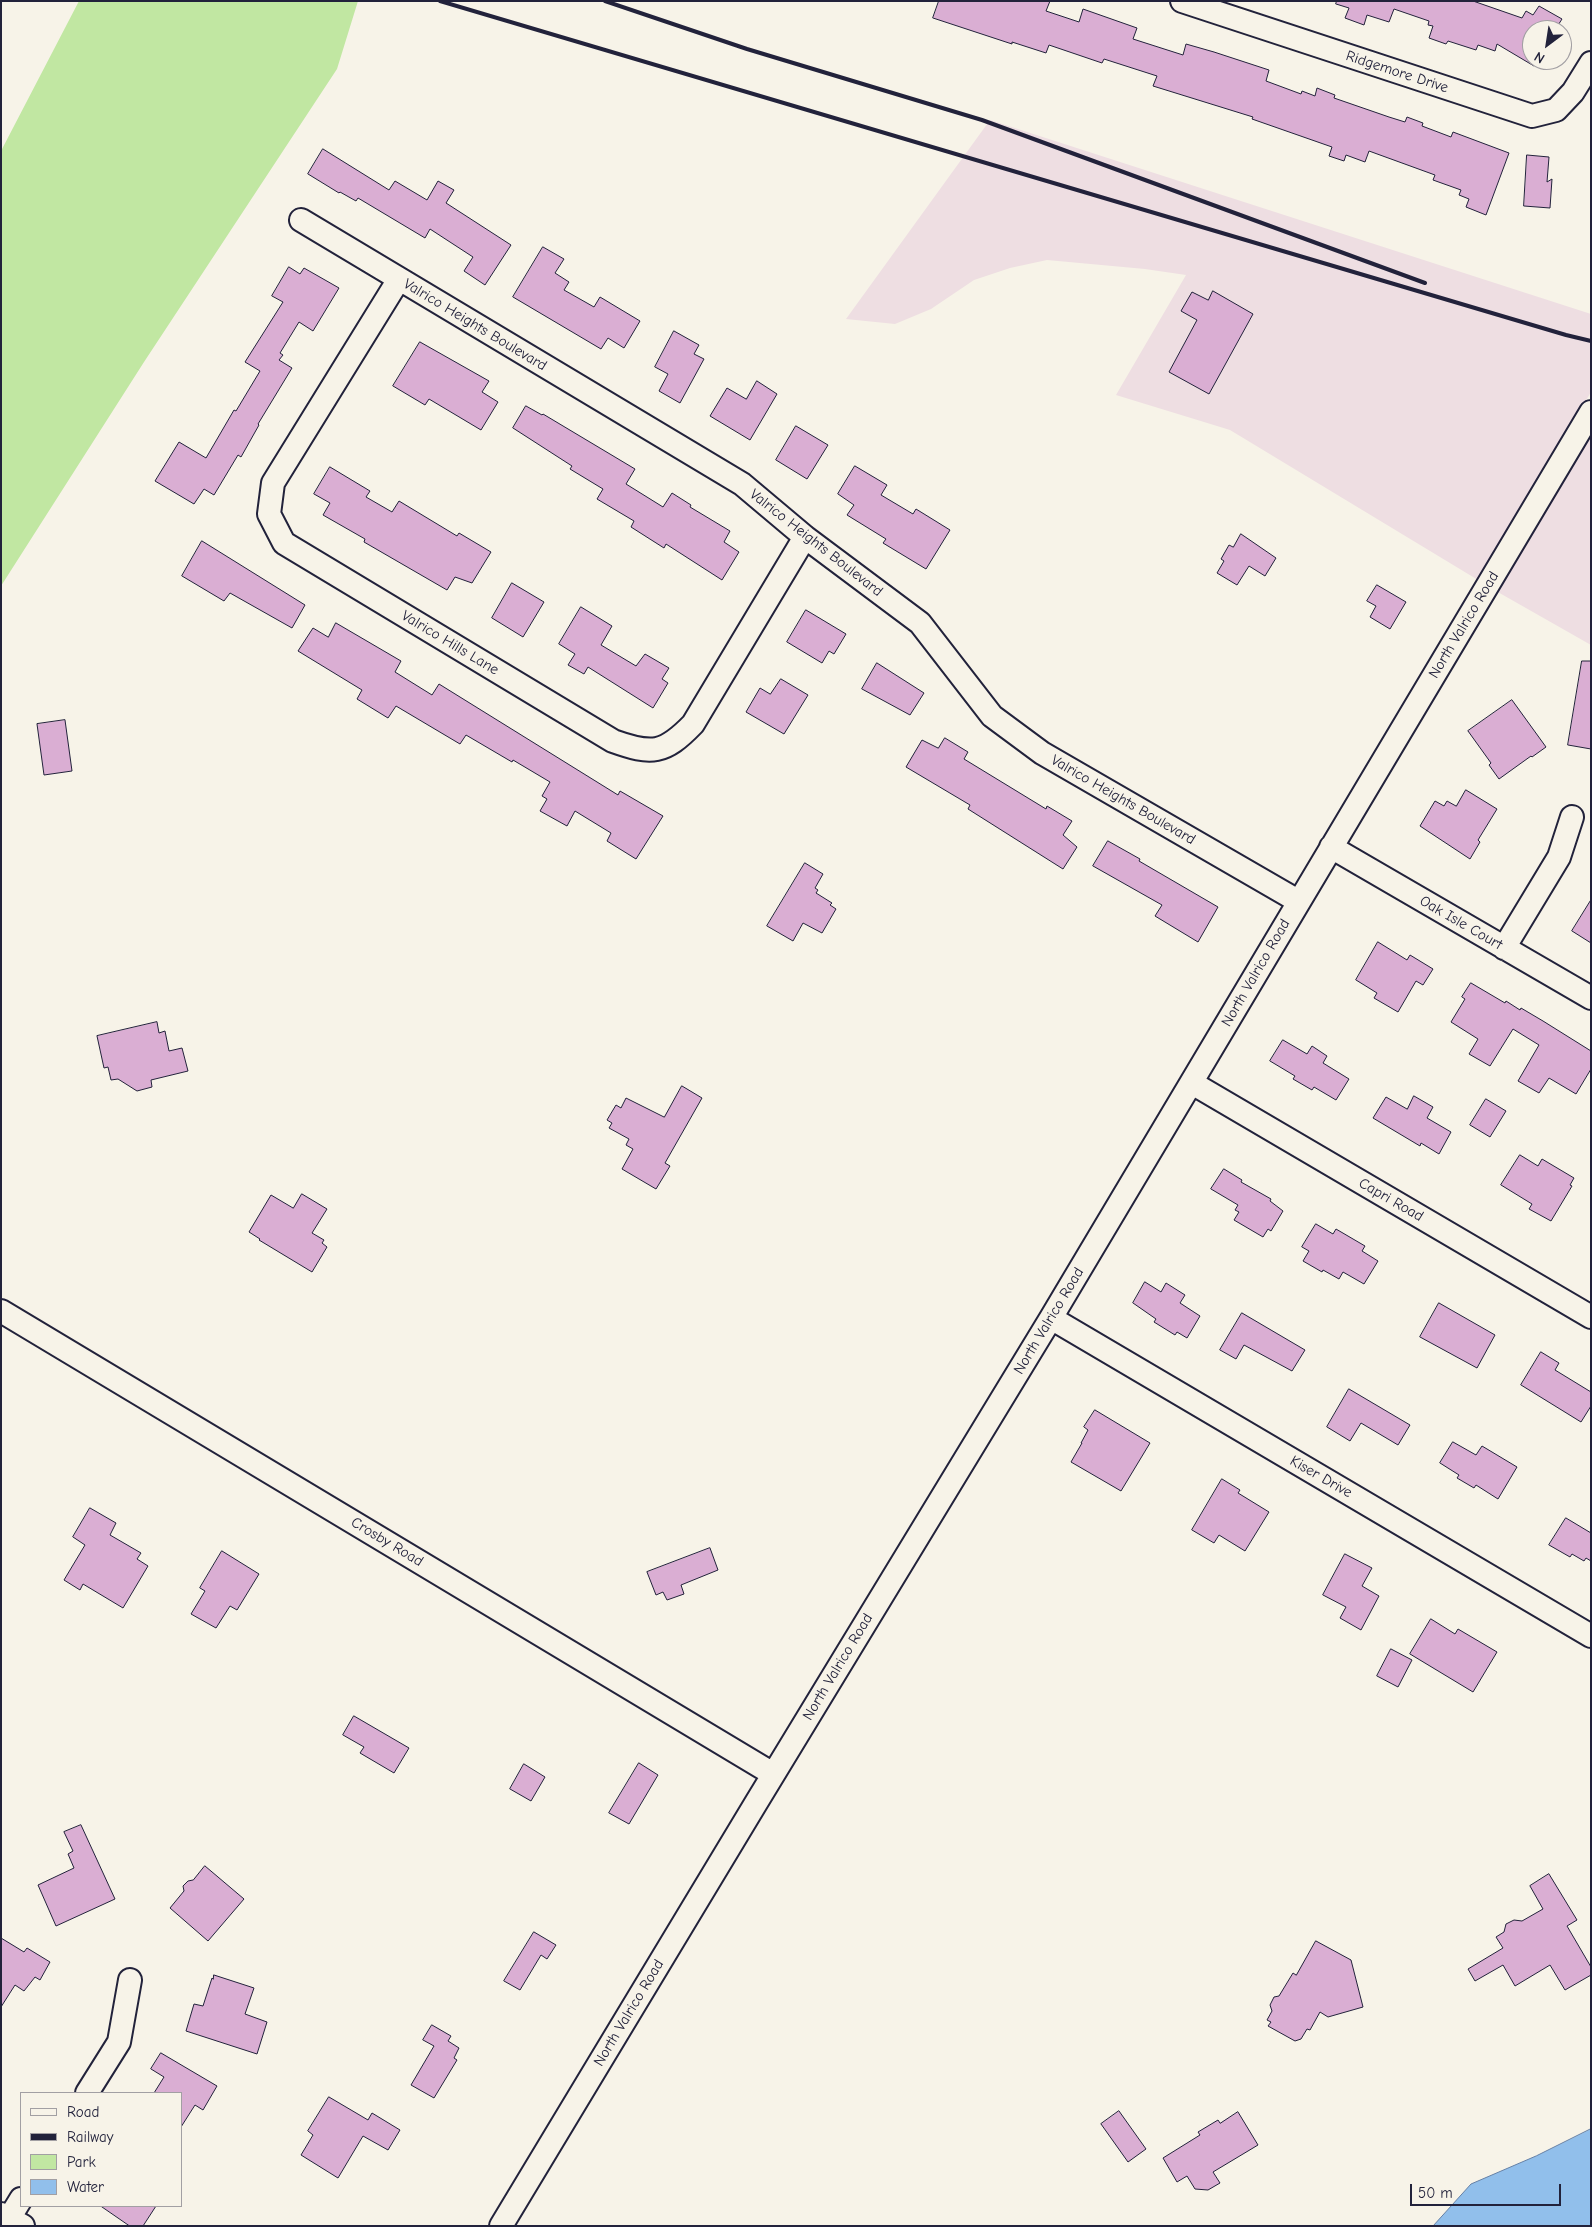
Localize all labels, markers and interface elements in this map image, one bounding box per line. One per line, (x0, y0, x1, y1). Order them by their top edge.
north arrow (1522, 20, 1572, 70)
street label: Ridgemore Drive (1344, 47, 1450, 97)
text: N (1531, 48, 1548, 67)
street label: Valrico Heights Boulevard (400, 275, 550, 375)
street label: Valrico Heights Boulevard (746, 485, 886, 601)
street label: North Valrico Road (1425, 568, 1503, 682)
street label: Valrico Hills Lane (398, 607, 502, 679)
street label: Valrico Heights Boulevard (1048, 751, 1198, 849)
street label: Oak Isle Court (1416, 892, 1506, 954)
street label: North Valrico Road (1218, 916, 1294, 1030)
street label: Capri Road (1355, 1174, 1427, 1226)
street label: North Valrico Road (1010, 1264, 1088, 1378)
street label: Kiser Drive (1287, 1452, 1355, 1502)
street label: Crosby Road (348, 1513, 426, 1571)
street label: North Valrico Road (799, 1610, 877, 1724)
street label: North Valrico Road (590, 1956, 668, 2070)
legend (20, 2092, 182, 2207)
text: Road (67, 2103, 99, 2121)
text: Railway (67, 2128, 113, 2146)
text: Park (67, 2153, 96, 2171)
scale bar (1412, 2174, 1563, 2206)
text: Water (67, 2178, 104, 2196)
text: 50 m (1418, 2184, 1453, 2202)

